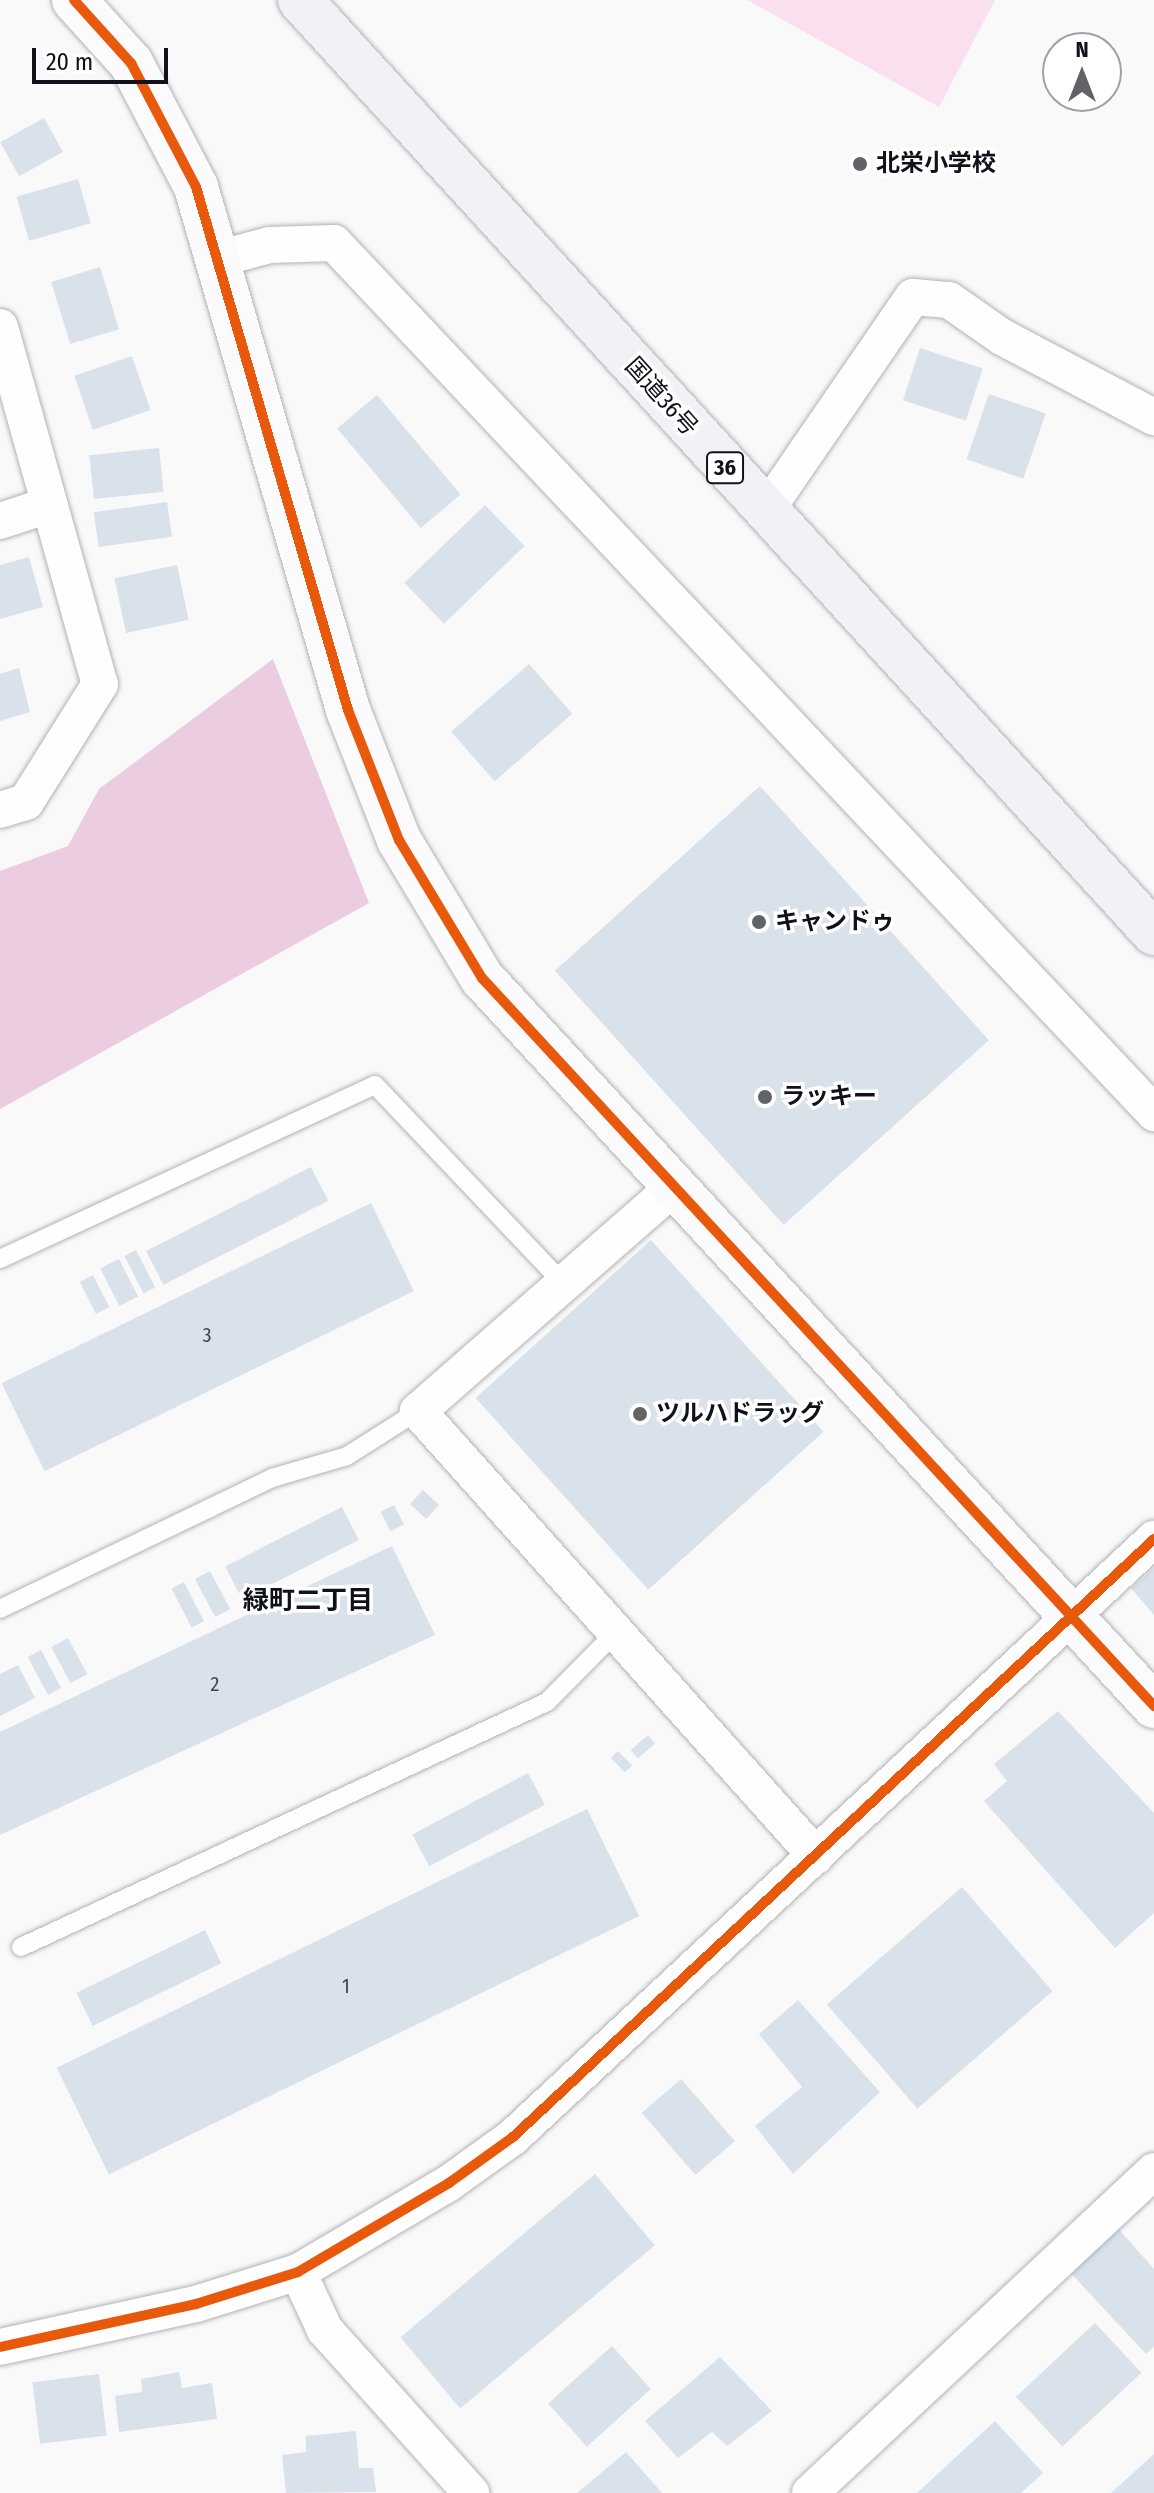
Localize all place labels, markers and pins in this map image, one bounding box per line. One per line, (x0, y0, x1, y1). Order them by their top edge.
place label: 北栄小学校 (876, 150, 996, 178)
marker: 北栄小学校 (851, 155, 869, 173)
place label: キャンドゥ (775, 908, 895, 936)
marker: キャンドゥ (750, 913, 768, 931)
place label: ラッキー (781, 1083, 877, 1111)
marker: ラッキー (756, 1088, 774, 1106)
place label: ツルハドラッグ (656, 1400, 824, 1428)
marker: ツルハドラッグ (631, 1405, 649, 1423)

